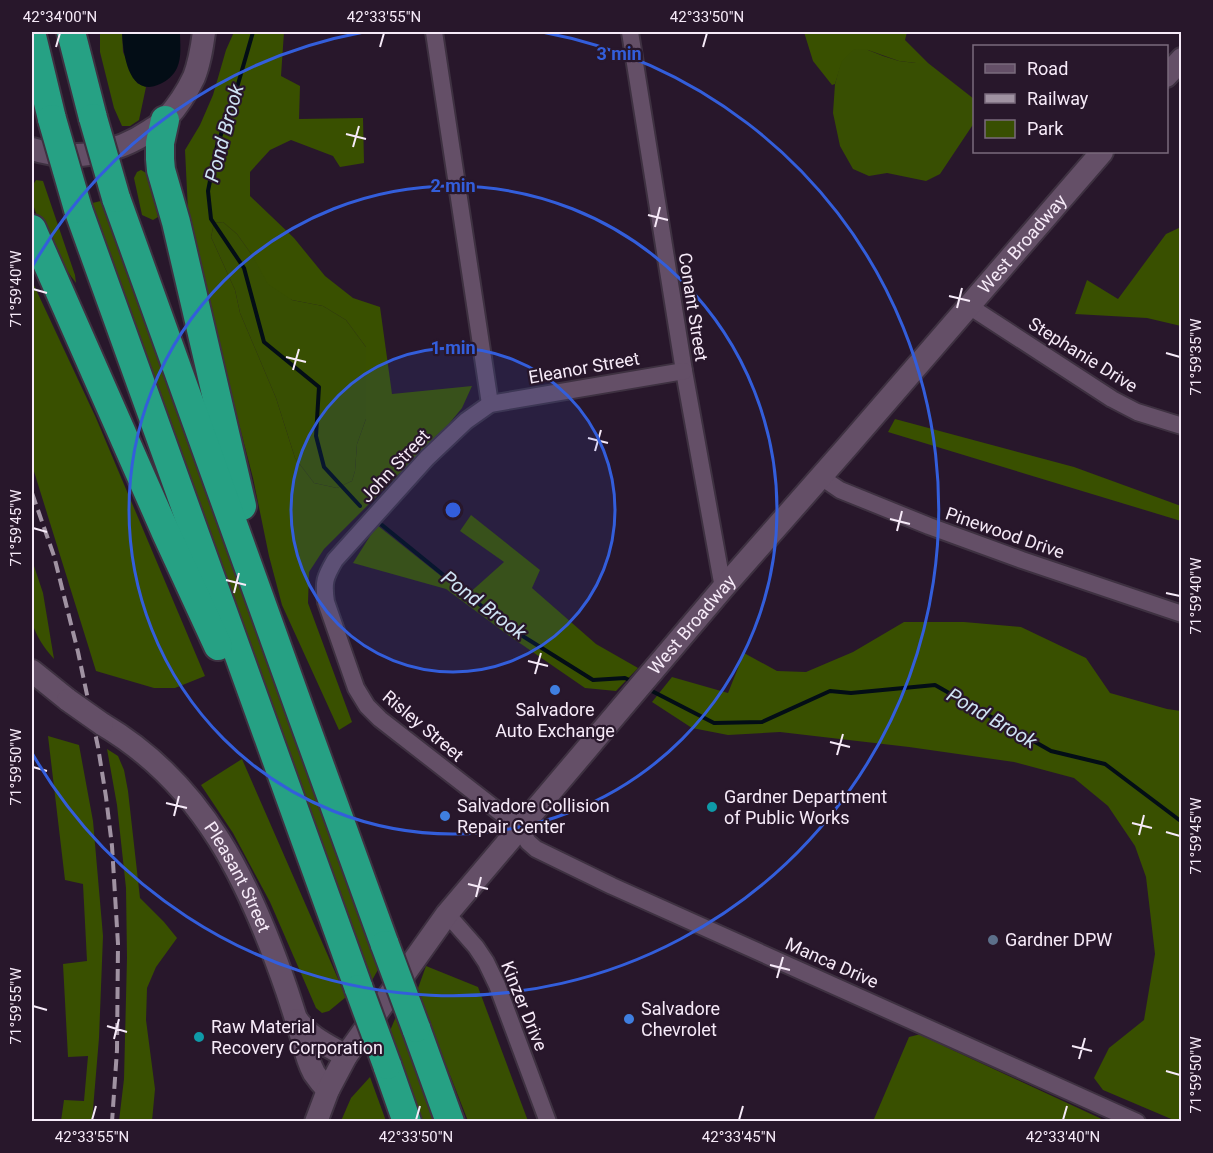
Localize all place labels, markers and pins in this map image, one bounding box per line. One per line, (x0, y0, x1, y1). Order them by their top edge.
centre of rings (443, 500, 463, 520)
marker: Salvadore Auto Exchange (548, 683, 562, 697)
place label: Salvadore Auto Exchange (495, 699, 615, 741)
place label: Gardner Department of Public Works (724, 786, 887, 828)
place label: Salvadore Collision Repair Center (457, 795, 610, 837)
marker: Gardner Department of Public Works (705, 800, 719, 814)
marker: Salvadore Collision Repair Center (438, 809, 452, 823)
place label: Gardner DPW (1005, 929, 1112, 950)
marker: Gardner DPW (986, 933, 1000, 947)
place label: Salvadore Chevrolet (641, 998, 720, 1040)
marker: Salvadore Chevrolet (622, 1012, 636, 1026)
place label: Raw Material Recovery Corporation (211, 1016, 383, 1058)
marker: Raw Material Recovery Corporation (192, 1030, 206, 1044)

